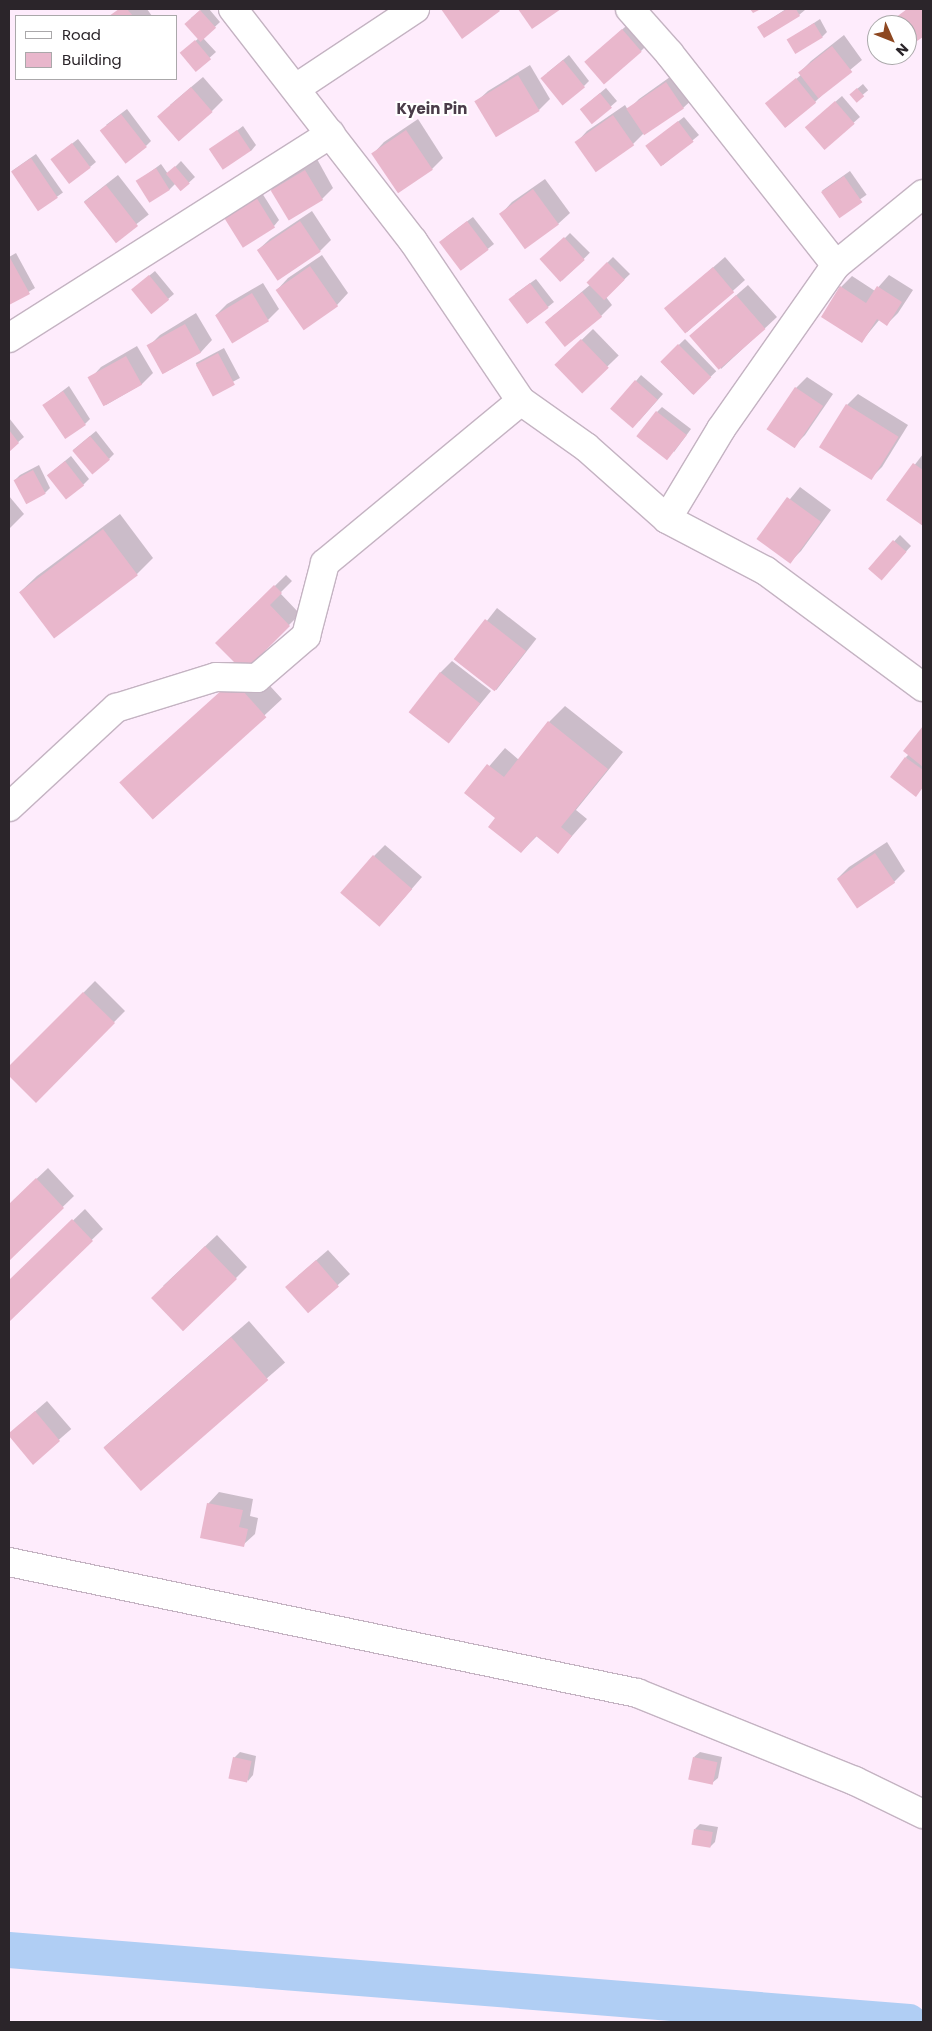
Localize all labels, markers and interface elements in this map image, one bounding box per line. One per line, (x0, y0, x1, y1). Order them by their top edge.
legend (15, 15, 178, 80)
north arrow (867, 15, 917, 65)
text: Road (62, 24, 101, 45)
text: N (891, 39, 913, 60)
text: Building (62, 49, 122, 70)
district label: Kyein Pin (397, 100, 467, 118)

